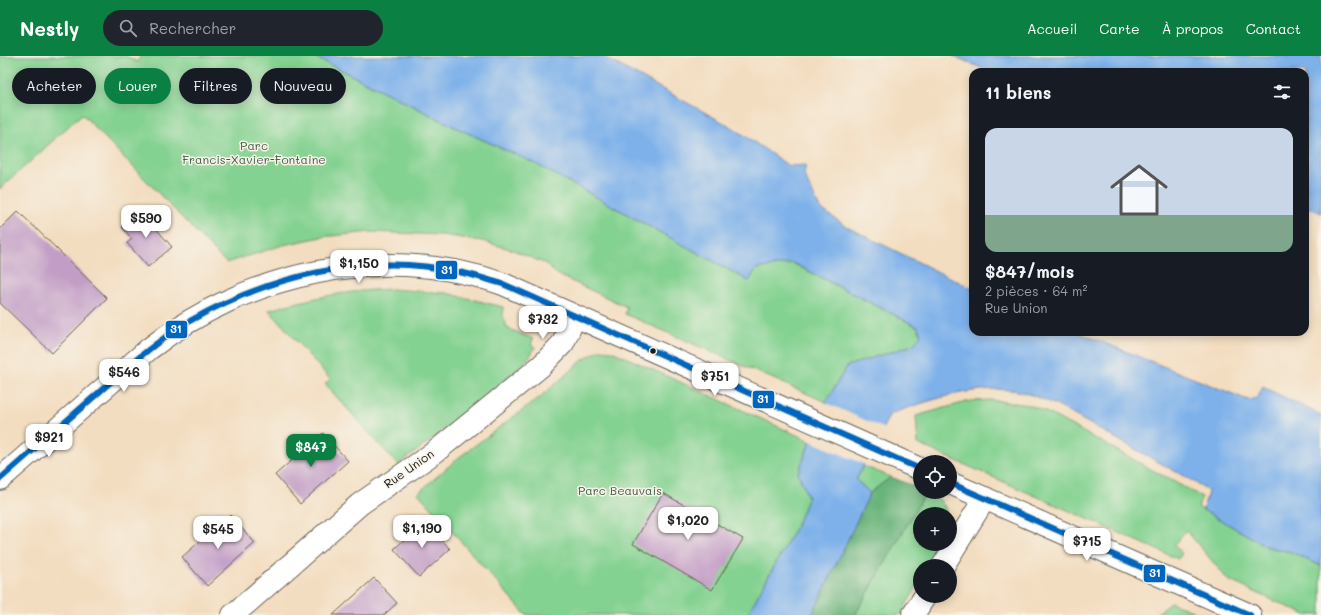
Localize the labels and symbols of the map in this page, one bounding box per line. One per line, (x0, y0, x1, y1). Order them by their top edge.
park label: Parc Francis-Xavier-Fontaine (182, 137, 326, 167)
pin: $590 (122, 205, 170, 239)
pin: $1,150 (326, 250, 392, 284)
line badge: 31 (435, 260, 458, 280)
text: 31 (441, 262, 453, 277)
pin: $732 (519, 306, 567, 340)
line badge: 31 (165, 320, 188, 339)
text: 31 (170, 321, 182, 336)
unlabelled marker (648, 346, 658, 356)
pin: $546 (100, 359, 148, 393)
pin: $751 (691, 363, 739, 397)
line badge: 31 (752, 390, 775, 409)
text: 31 (757, 391, 769, 406)
pin: $921 (25, 424, 73, 458)
pin: $847 (287, 434, 335, 468)
street label: Rue Union (380, 445, 437, 491)
park label: Parc Beauvais (578, 482, 662, 498)
pin: $1,020 (655, 507, 721, 541)
pin: $1,190 (389, 515, 455, 549)
pin: $545 (194, 516, 242, 550)
pin: $715 (1063, 528, 1111, 562)
line badge: 31 (1143, 564, 1166, 583)
text: 31 (1149, 565, 1161, 580)

